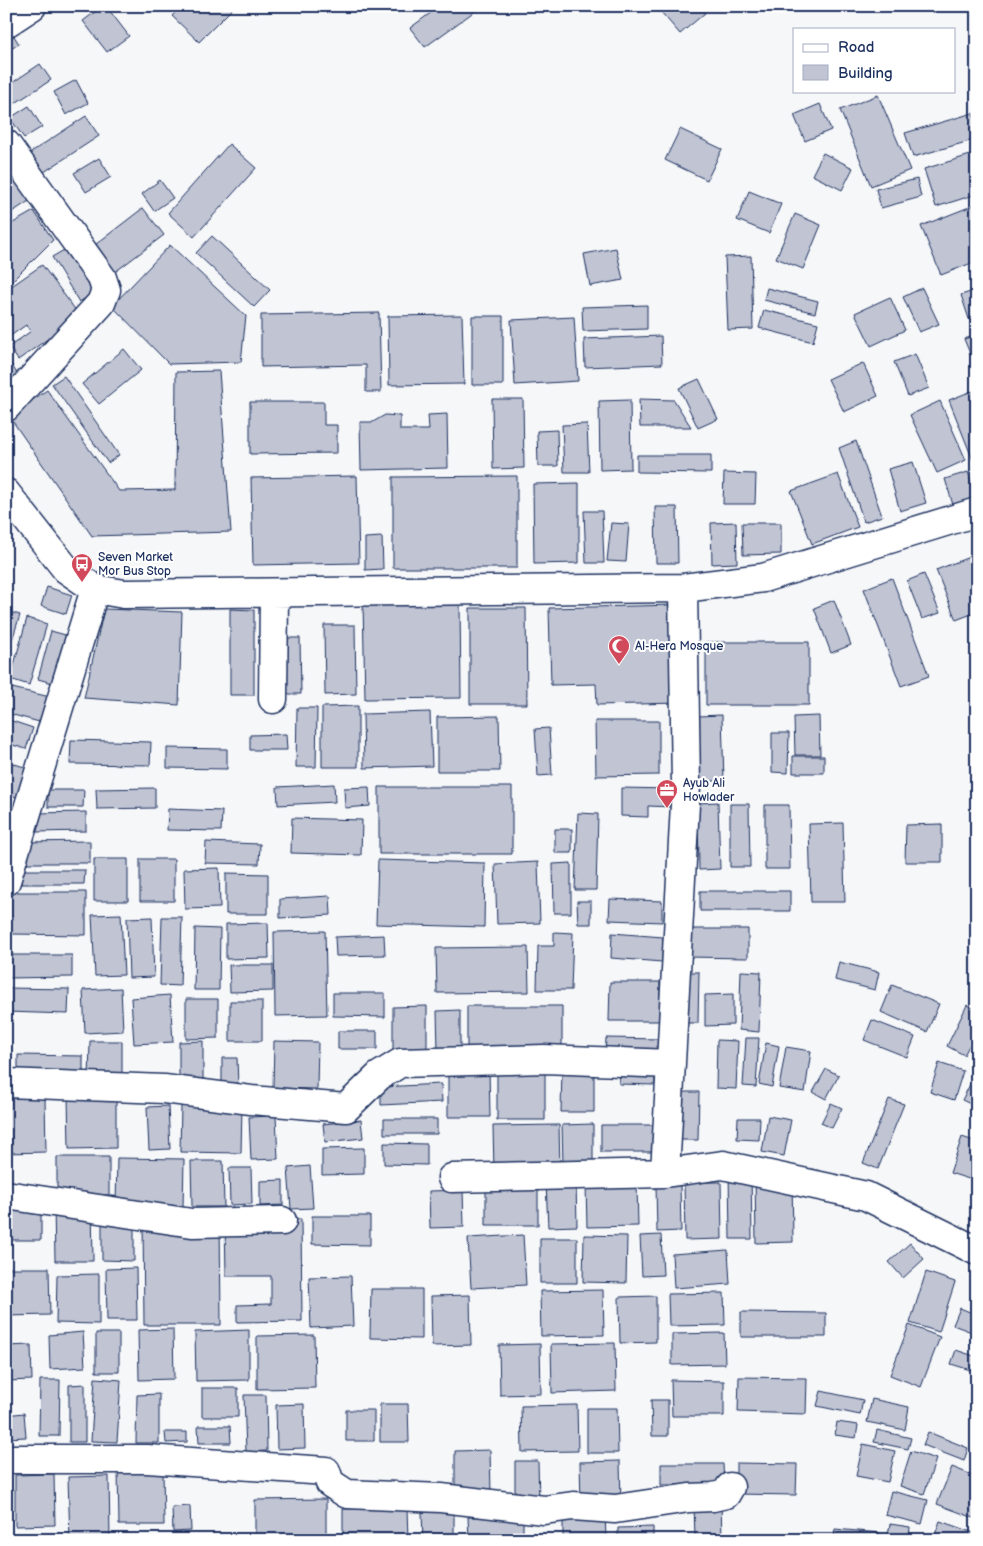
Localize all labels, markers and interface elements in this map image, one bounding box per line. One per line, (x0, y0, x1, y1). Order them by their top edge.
legend (793, 28, 956, 92)
text: Road (838, 38, 874, 57)
text: Building (838, 64, 893, 83)
place label: Seven Market Mor Bus Stop (98, 550, 173, 579)
bus stop icon: Seven Market Mor Bus Stop (70, 552, 94, 583)
mosque icon: Al-Hera Mosque (607, 634, 631, 665)
place label: Al-Hera Mosque (635, 639, 723, 654)
place label: Ayub Ali Howlader (683, 776, 735, 805)
office icon: Ayub Ali Howlader (655, 778, 679, 809)

